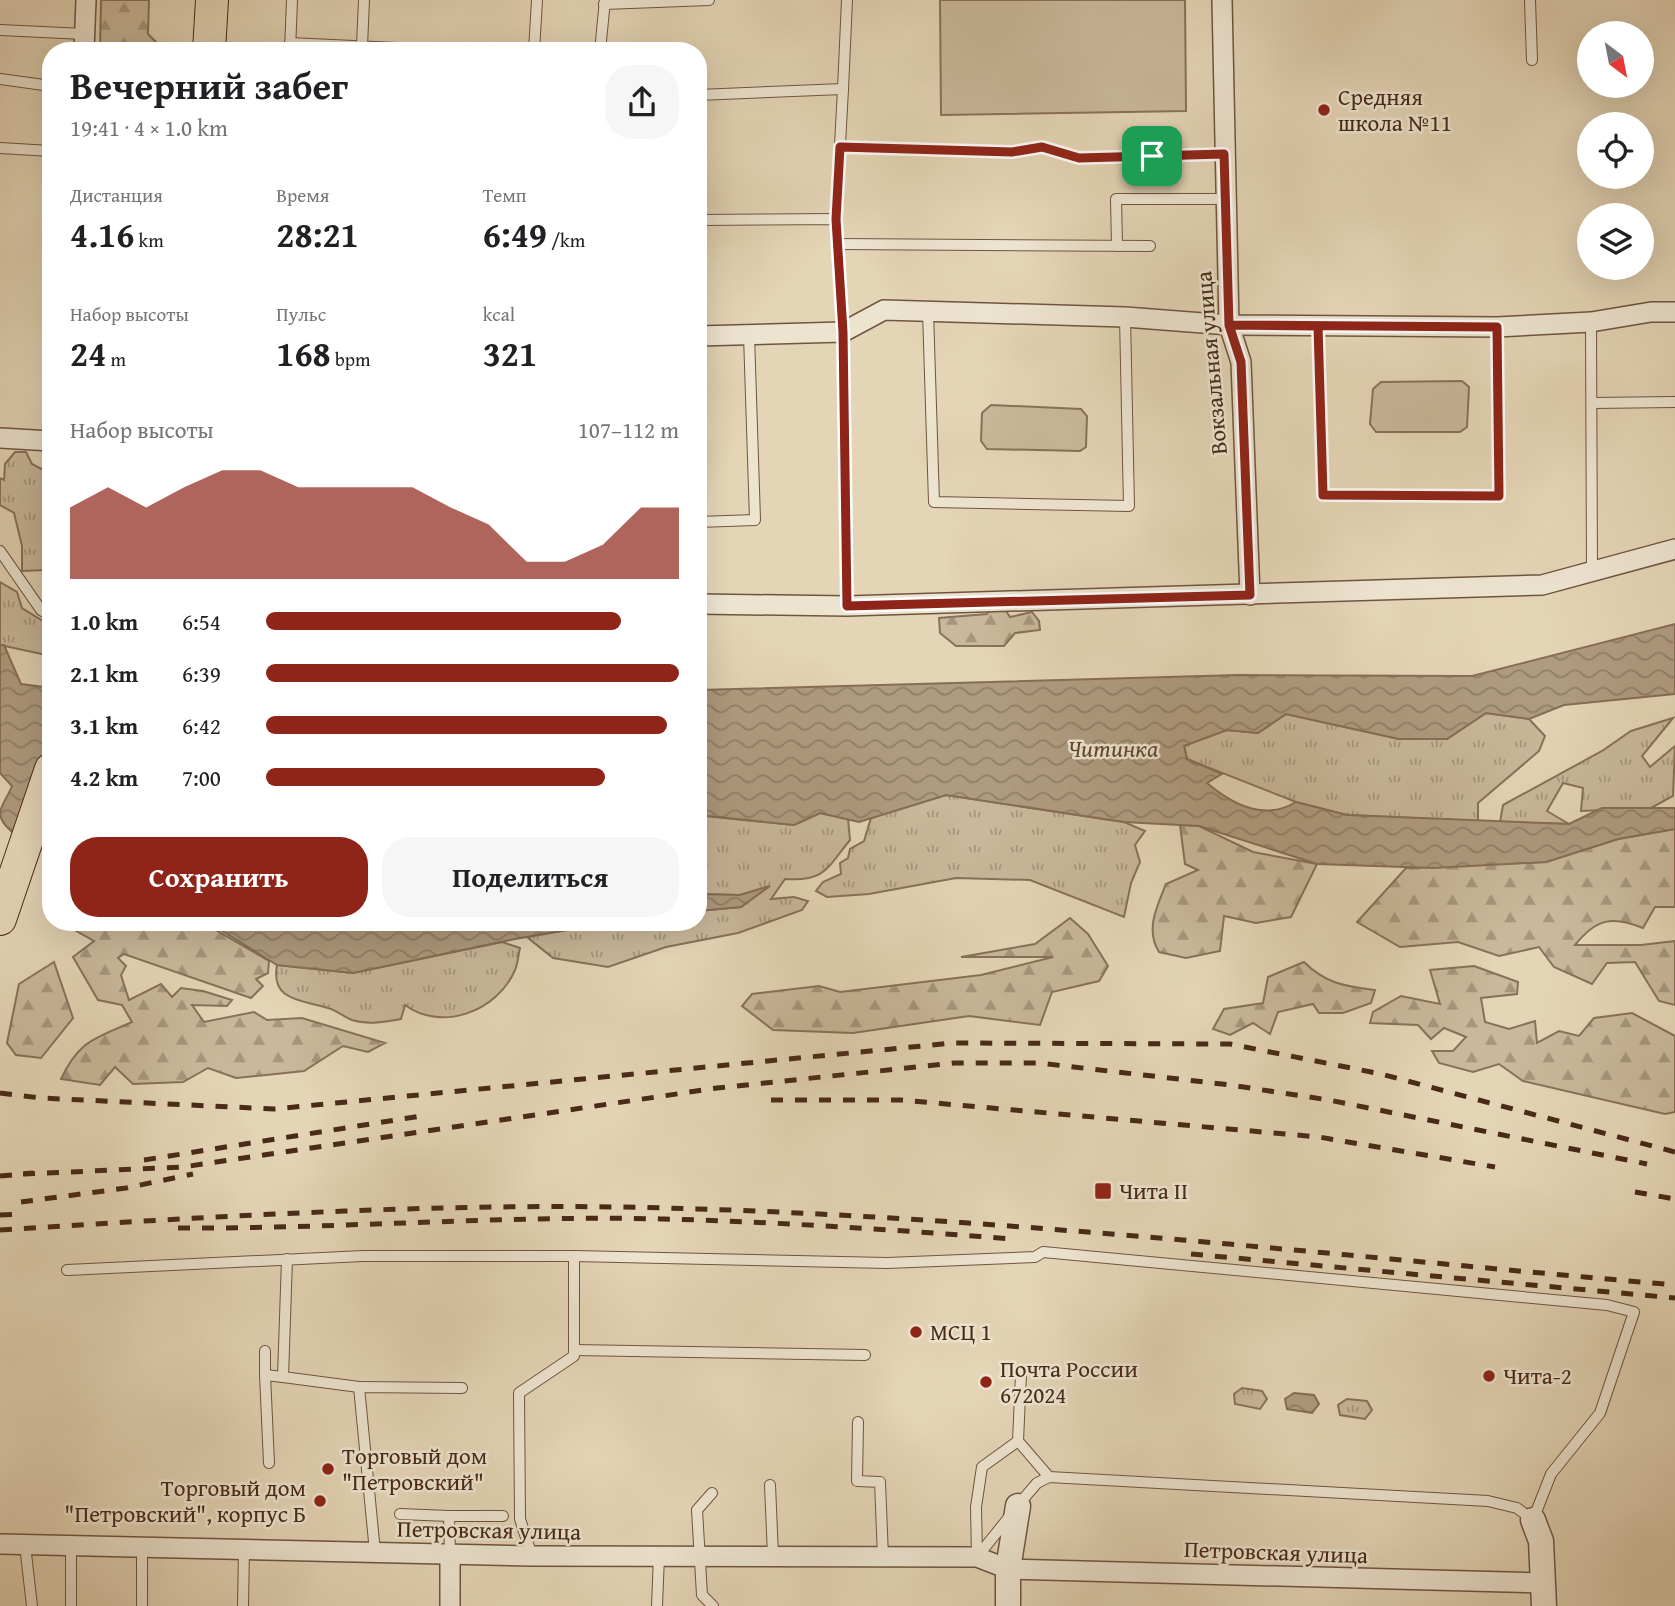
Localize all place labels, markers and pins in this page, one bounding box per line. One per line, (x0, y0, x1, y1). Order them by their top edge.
place label: Средняя школа №11 (1338, 80, 1452, 139)
marker: Средняя школа №11 (1316, 102, 1332, 118)
pin (1122, 126, 1182, 186)
place label: Чита II (1119, 1174, 1188, 1207)
marker: Чита II (1093, 1181, 1113, 1201)
place label: МСЦ 1 (930, 1315, 992, 1348)
marker: МСЦ 1 (908, 1324, 924, 1340)
place label: Почта России 672024 (1000, 1352, 1138, 1411)
place label: Чита-2 (1503, 1359, 1572, 1392)
marker: Чита-2 (1481, 1368, 1497, 1384)
marker: Почта России 672024 (978, 1374, 994, 1390)
place label: Торговый дом "Петровский" (342, 1439, 487, 1498)
marker: Торговый дом "Петровский" (320, 1461, 336, 1477)
place label: Торговый дом "Петровский", корпус Б (64, 1471, 306, 1530)
marker: Торговый дом "Петровский", корпус Б (312, 1493, 328, 1509)

